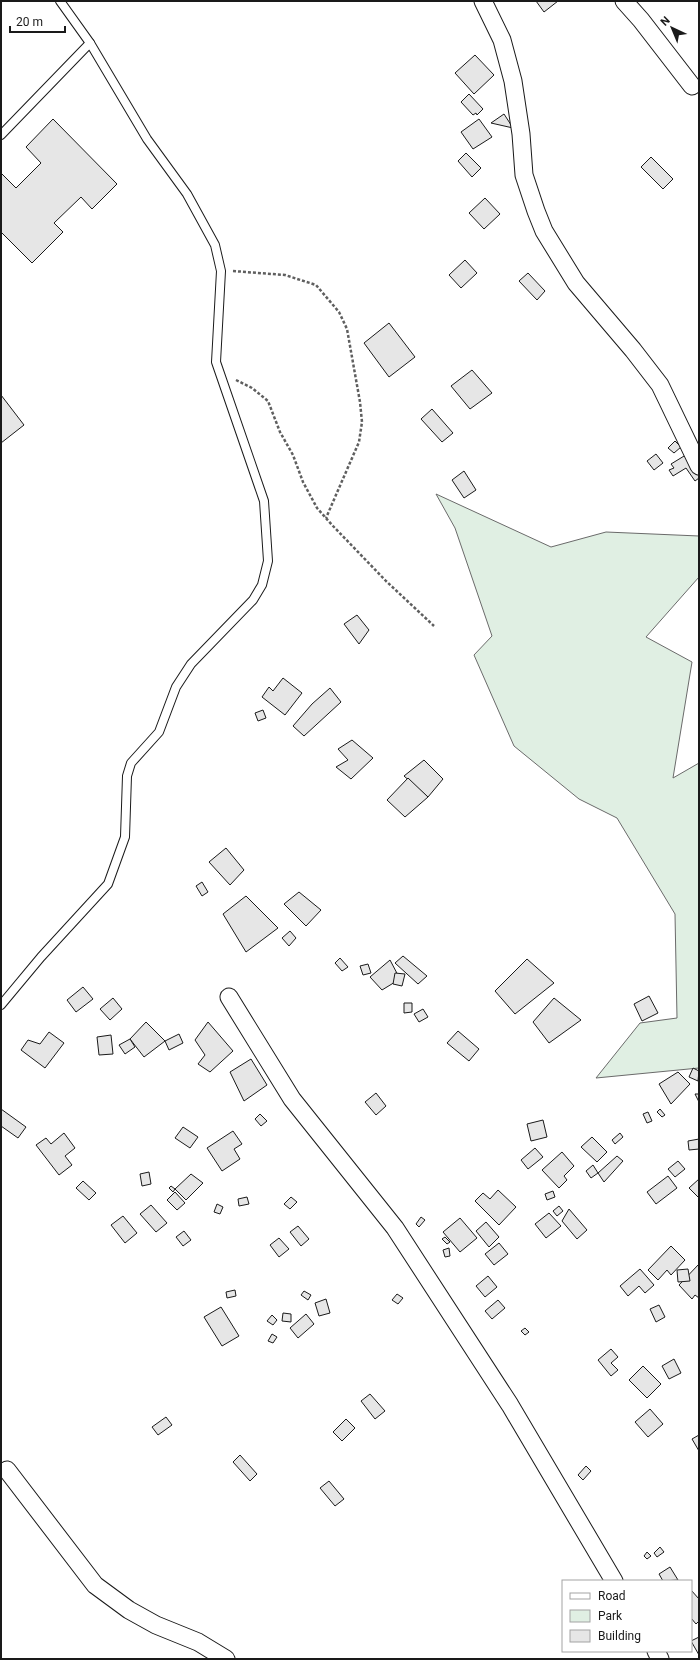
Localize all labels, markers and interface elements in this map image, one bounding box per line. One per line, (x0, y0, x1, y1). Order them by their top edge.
scale bar (10, 8, 65, 34)
north arrow (652, 8, 692, 48)
text: N (658, 14, 673, 29)
text: 20 m (16, 15, 43, 29)
legend (562, 1580, 692, 1652)
text: Road (598, 1589, 626, 1603)
text: Park (598, 1609, 623, 1623)
text: Building (598, 1629, 641, 1643)

